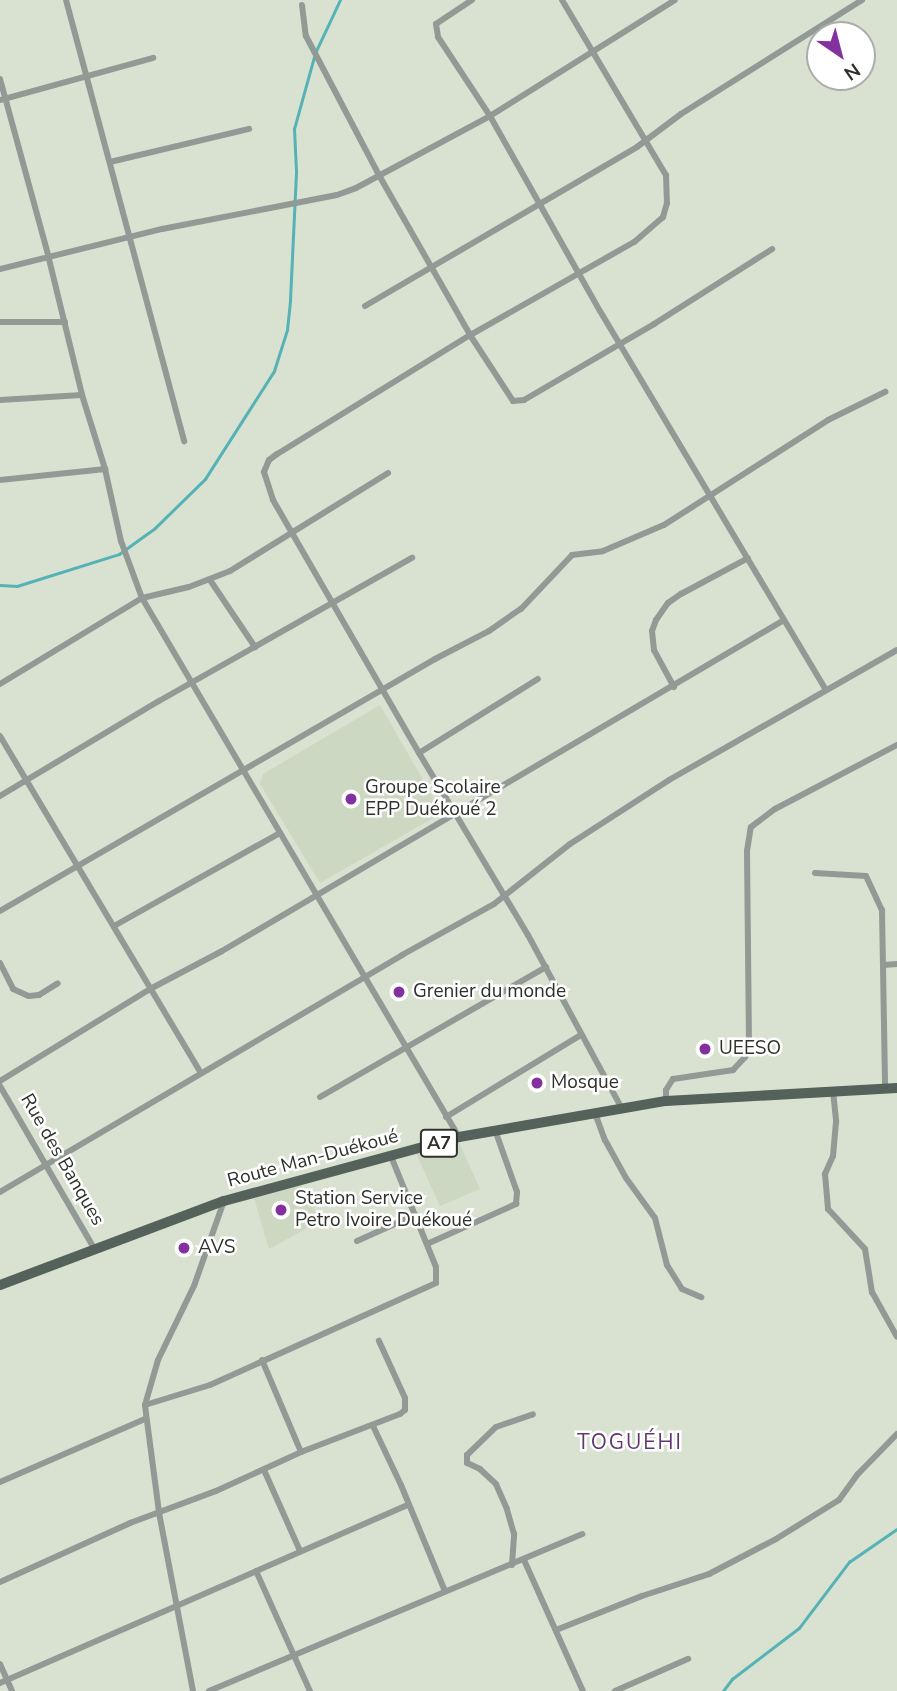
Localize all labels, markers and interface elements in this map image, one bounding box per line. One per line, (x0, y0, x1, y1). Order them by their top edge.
north arrow (806, 21, 876, 91)
text: N (839, 57, 865, 86)
place label: Groupe Scolaire EPP Duékoué 2 (365, 777, 501, 821)
marker: Groupe Scolaire EPP Duékoué 2 (343, 791, 359, 807)
place label: Grenier du monde (413, 981, 566, 1003)
marker: Grenier du monde (391, 984, 407, 1000)
place label: UEESO (719, 1038, 781, 1060)
marker: UEESO (697, 1041, 713, 1057)
place label: Mosque (551, 1072, 619, 1094)
marker: Mosque (529, 1075, 545, 1091)
street label: Rue des Banques (15, 1090, 109, 1230)
street label: Route Man-Duékoué (225, 1125, 401, 1193)
road number: A7 (420, 1128, 458, 1158)
place label: Station Service Petro Ivoire Duékoué (295, 1188, 472, 1232)
marker: Station Service Petro Ivoire Duékoué (273, 1202, 289, 1218)
place label: AVS (198, 1237, 235, 1259)
marker: AVS (176, 1240, 192, 1256)
district label: TOGUÉHI (578, 1429, 682, 1455)

